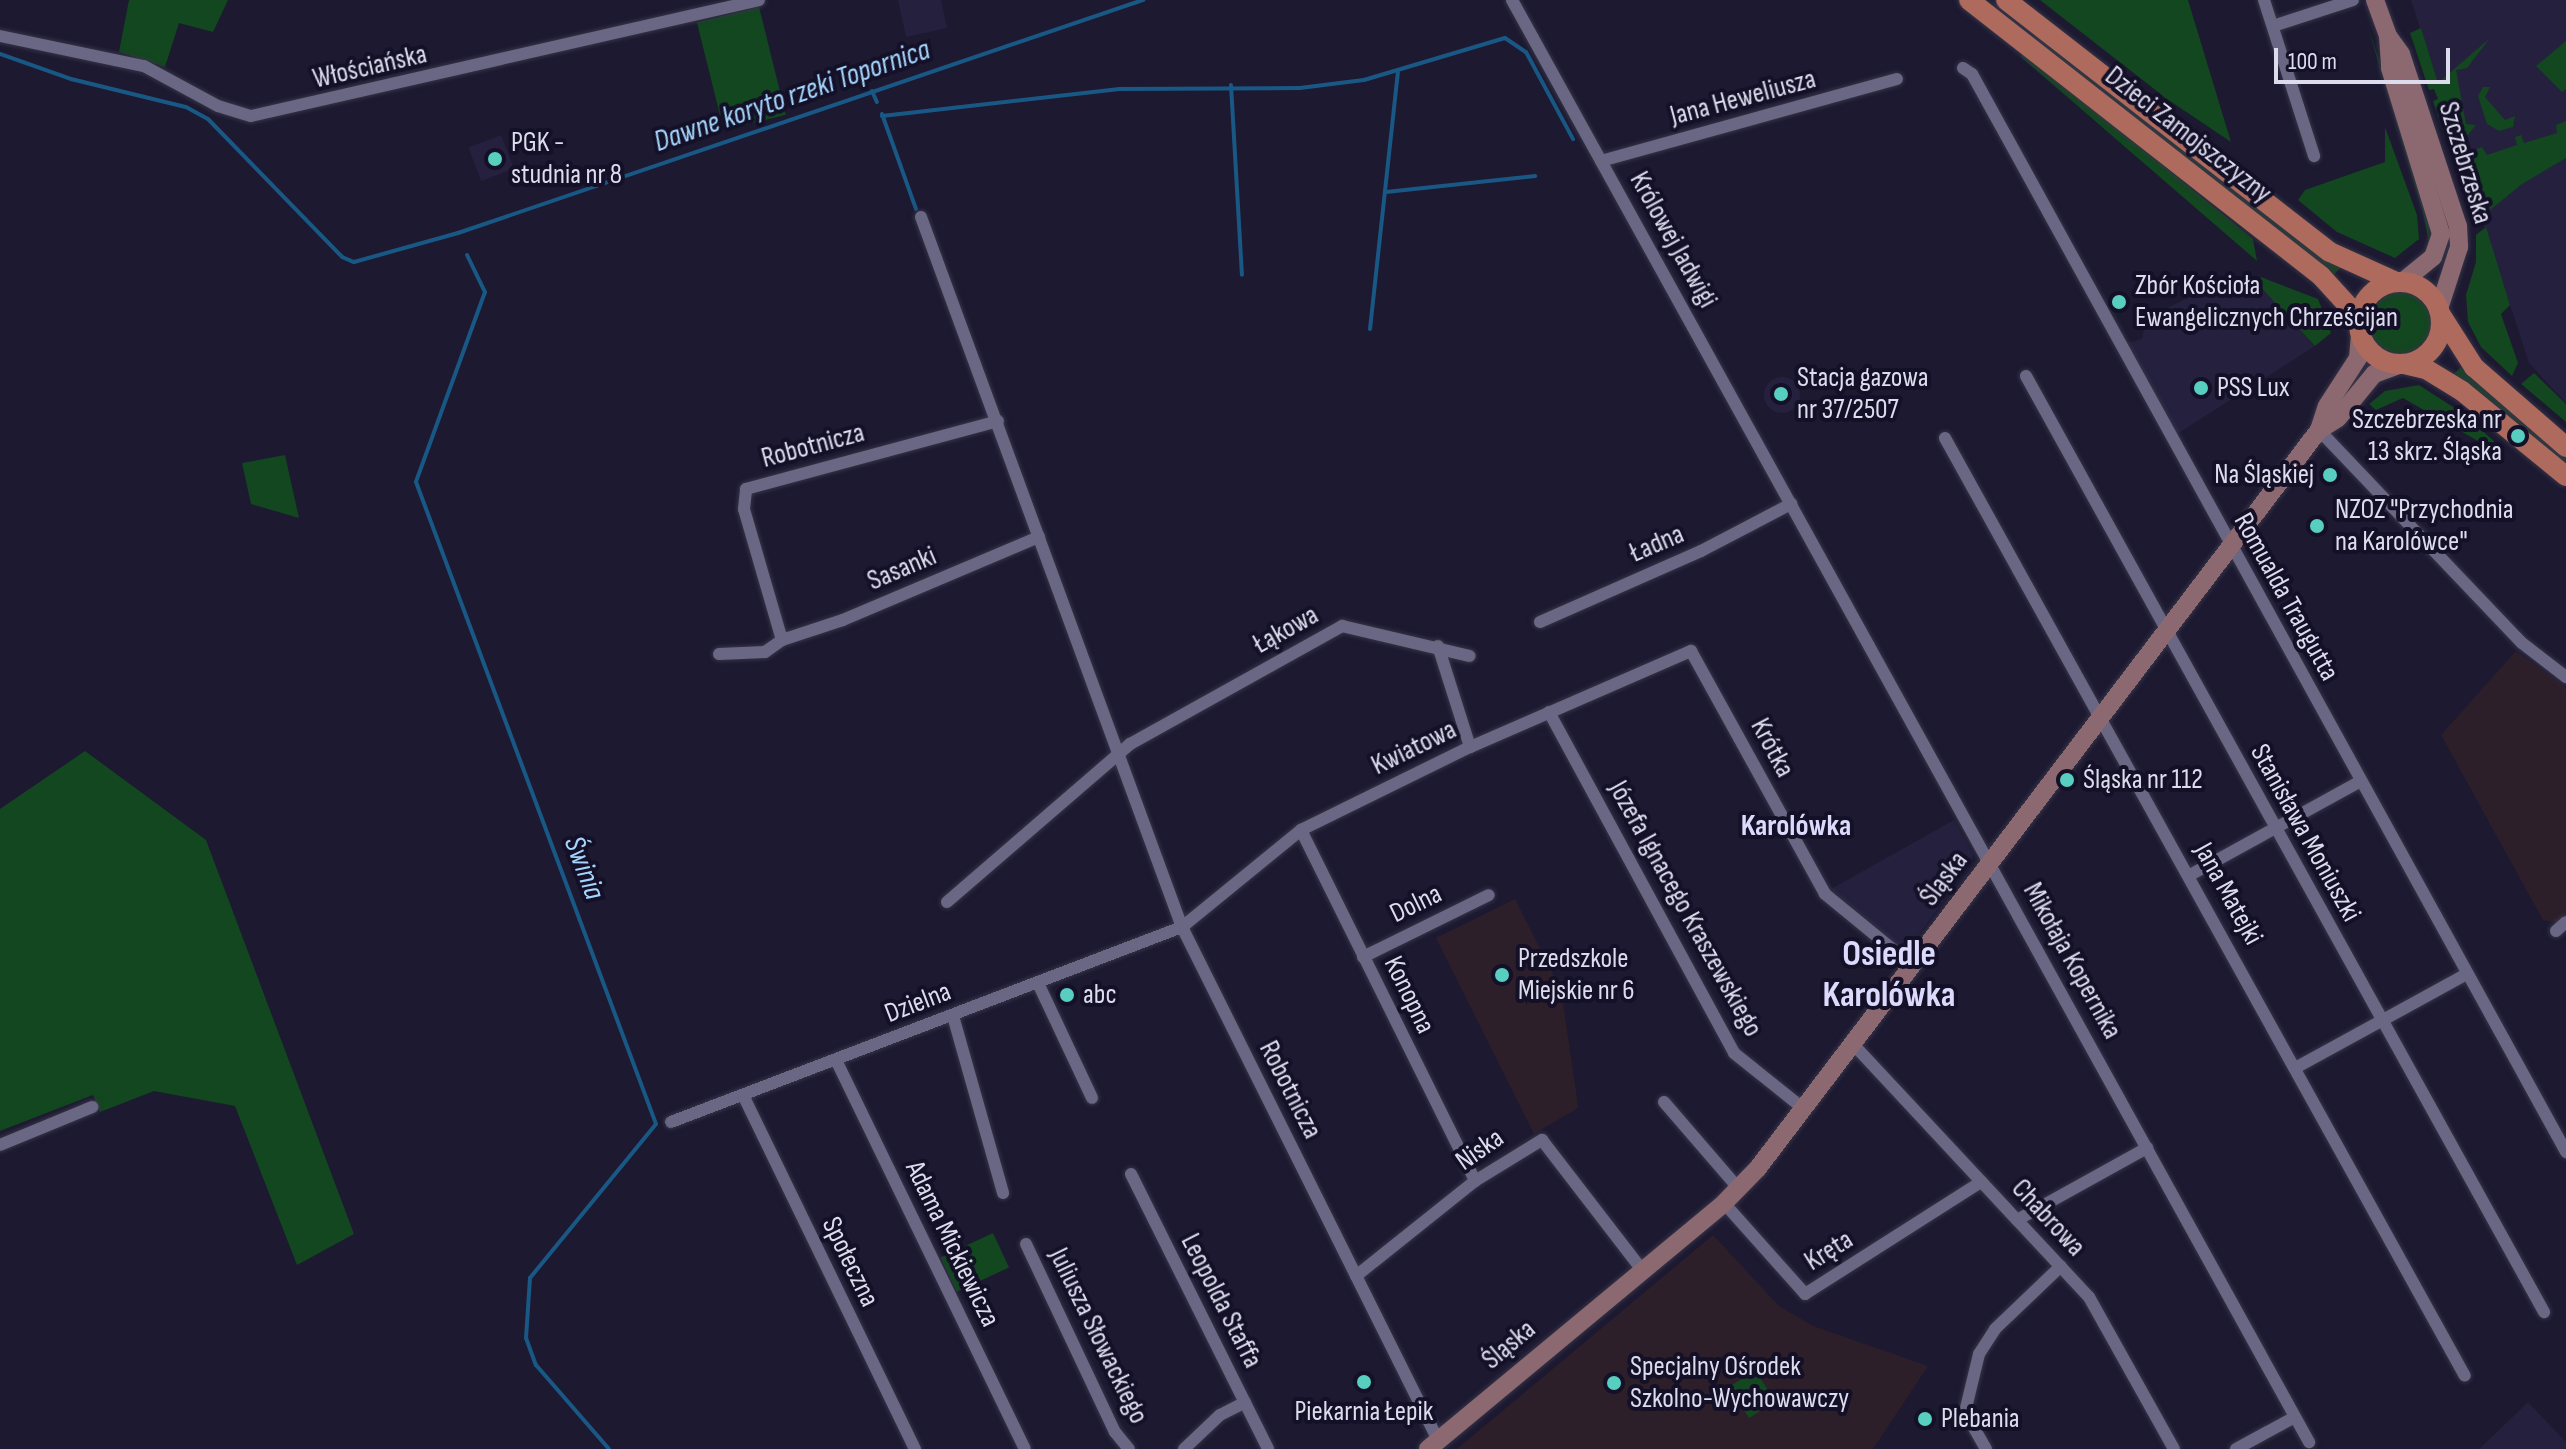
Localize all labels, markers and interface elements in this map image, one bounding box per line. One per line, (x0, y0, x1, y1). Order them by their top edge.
water label: Dawne koryto rzeki Topornica (649, 32, 935, 160)
scale bar (2278, 32, 2454, 82)
street label: Włościańska (310, 38, 430, 96)
text: 100 m (2288, 47, 2337, 76)
street label: Dzieci Zamojszczyzny (2098, 60, 2278, 210)
street label: Jana Heweliusza (1667, 62, 1819, 134)
street label: Szczebrzeska (2431, 98, 2499, 228)
place label: PGK - studnia nr 8 (511, 126, 622, 192)
marker: PGK - studnia nr 8 (486, 150, 504, 168)
street label: Królowej Jadwigi (1622, 166, 1724, 314)
place label: Zbór Kościoła Ewangelicznych Chrześcijan (2135, 269, 2398, 335)
marker: Zbór Kościoła Ewangelicznych Chrześcijan (2110, 293, 2128, 311)
place label: Stacja gazowa nr 37/2507 (1797, 361, 1928, 427)
place label: PSS Lux (2217, 371, 2289, 405)
marker: PSS Lux (2192, 379, 2210, 397)
marker: Stacja gazowa nr 37/2507 (1772, 385, 1790, 403)
place label: Szczebrzeska nr 13 skrz. Śląska (2352, 403, 2502, 469)
street label: Robotnicza (758, 416, 868, 476)
marker: Szczebrzeska nr 13 skrz. Śląska (2509, 427, 2527, 445)
place label: Na Śląskiej (2214, 458, 2314, 492)
marker: Na Śląskiej (2321, 466, 2339, 484)
place label: NZOZ "Przychodnia na Karolówce" (2335, 493, 2513, 559)
street label: Romualda Traugutta (2226, 507, 2346, 687)
marker: NZOZ "Przychodnia na Karolówce" (2306, 515, 2328, 537)
street label: Ładna (1625, 518, 1689, 570)
street label: Sasanki (863, 540, 941, 598)
street label: Łąkowa (1248, 599, 1324, 661)
street label: Kwiatowa (1366, 713, 1462, 783)
street label: Krótka (1743, 713, 1801, 783)
street label: Stanisława Moniuszki (2242, 738, 2368, 928)
place label: Śląska nr 112 (2083, 763, 2203, 797)
marker: Śląska nr 112 (2058, 771, 2076, 789)
street label: Józefa Ignacego Kraszewskiego (1601, 775, 1769, 1043)
district label: Karolówka (1741, 808, 1851, 844)
water label: Świnia (556, 831, 612, 905)
street label: Jana Matejki (2186, 837, 2270, 951)
street label: Śląska (1913, 845, 1975, 913)
street label: Dolna (1385, 877, 1447, 931)
street label: Mikołaja Kopernika (2015, 877, 2129, 1045)
district label: Osiedle Karolówka (1823, 932, 1955, 1017)
place label: Przedszkole Miejskie nr 6 (1518, 942, 1635, 1008)
street label: Konopna (1376, 951, 1442, 1039)
marker: Przedszkole Miejskie nr 6 (1493, 966, 1511, 984)
street label: Dzielna (880, 975, 956, 1031)
place label: abc (1083, 978, 1117, 1012)
marker: abc (1058, 986, 1076, 1004)
street label: Robotnicza (1251, 1036, 1329, 1144)
street label: Niska (1449, 1122, 1511, 1178)
street label: Adama Mickiewicza (897, 1156, 1007, 1332)
street label: Chabrowa (2004, 1172, 2092, 1264)
street label: Społeczna (814, 1212, 886, 1312)
street label: Kręta (1799, 1223, 1859, 1279)
street label: Leopolda Staffa (1173, 1228, 1269, 1374)
street label: Juliusza Słowackiego (1041, 1243, 1155, 1429)
street label: Śląska (1475, 1313, 1543, 1377)
place label: Specjalny Ośrodek Szkolno-Wychowawczy (1630, 1350, 1849, 1416)
marker: Piekarnia Łepik (1355, 1373, 1373, 1391)
marker: Specjalny Ośrodek Szkolno-Wychowawczy (1605, 1374, 1623, 1392)
place label: Piekarnia Łepik (1294, 1395, 1434, 1429)
place label: Plebania (1941, 1402, 2020, 1436)
marker: Plebania (1916, 1410, 1934, 1428)

